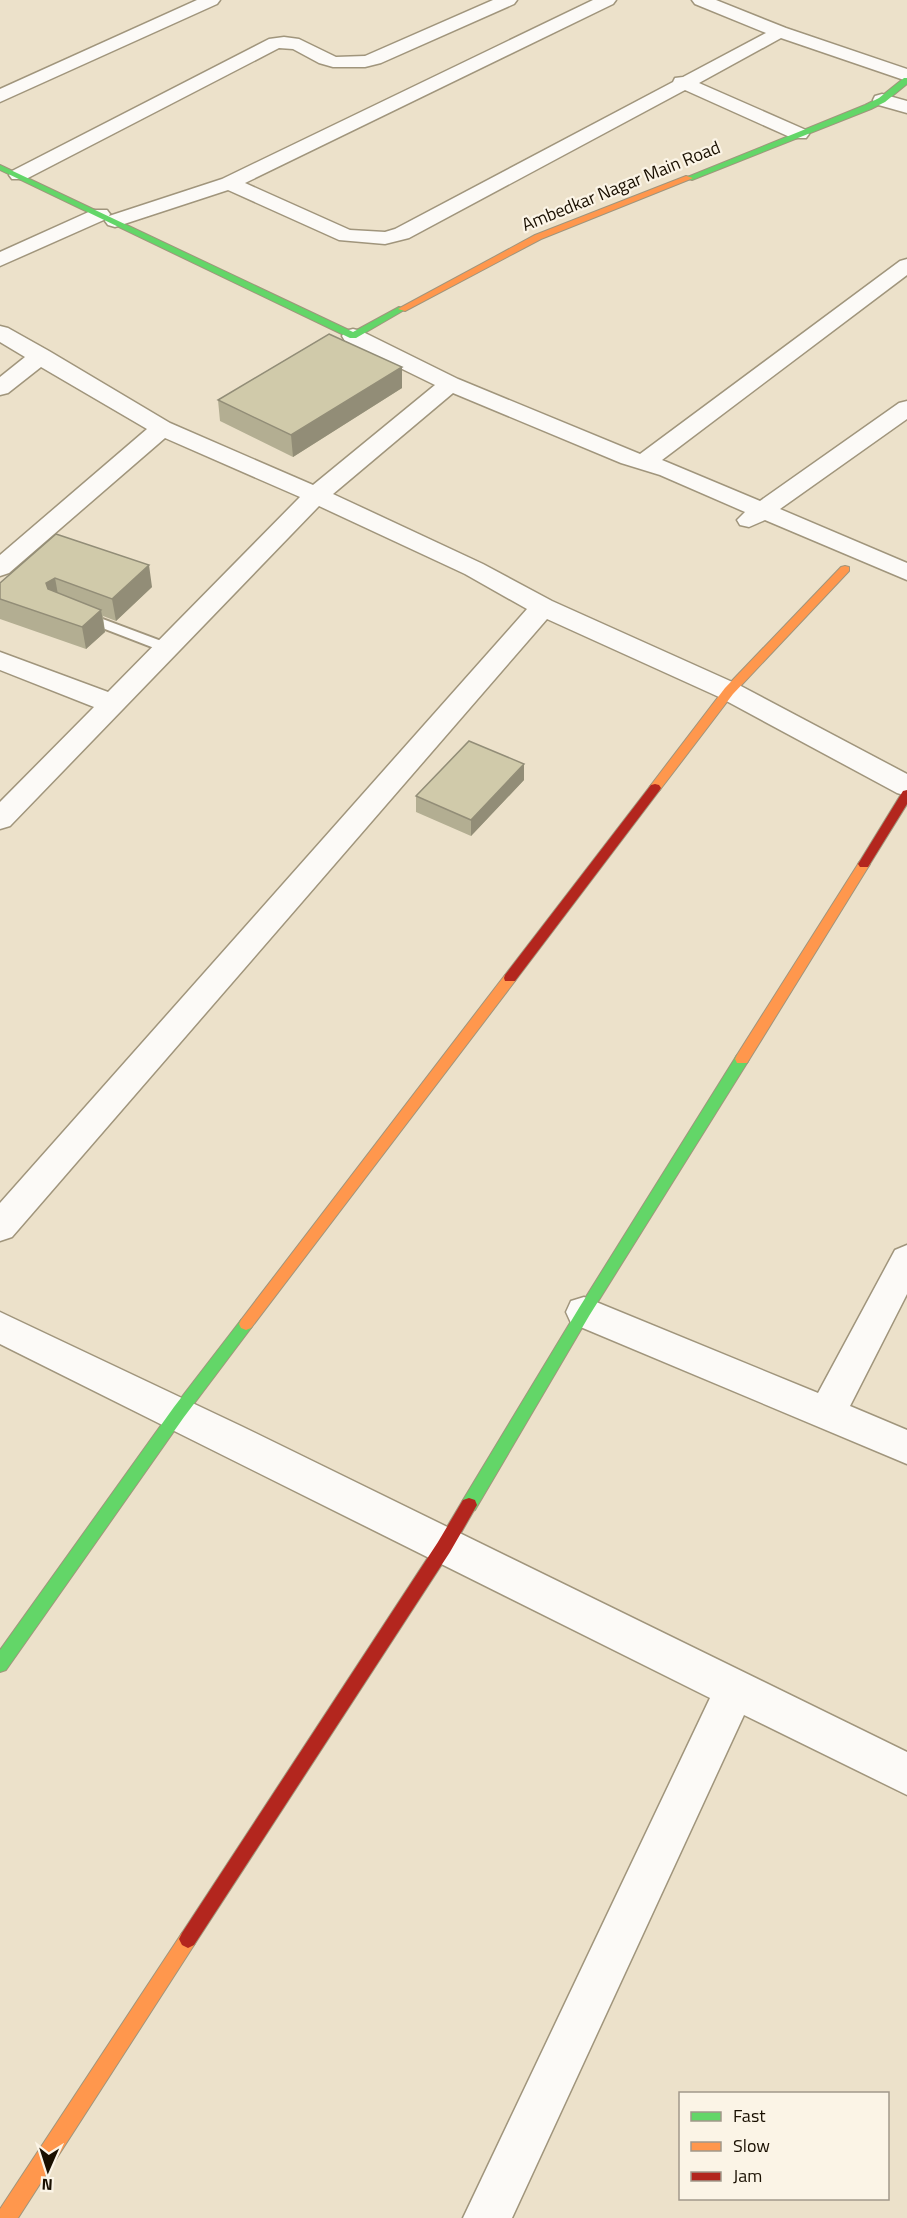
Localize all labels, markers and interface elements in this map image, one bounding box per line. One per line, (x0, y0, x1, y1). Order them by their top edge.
street label: Ambedkar Nagar Main Road (517, 133, 724, 238)
legend (679, 2092, 889, 2200)
text: Fast (733, 2102, 766, 2129)
text: Slow (733, 2132, 770, 2159)
north arrow (18, 2140, 78, 2200)
text: Jam (733, 2162, 762, 2189)
text: N (41, 2173, 53, 2197)

